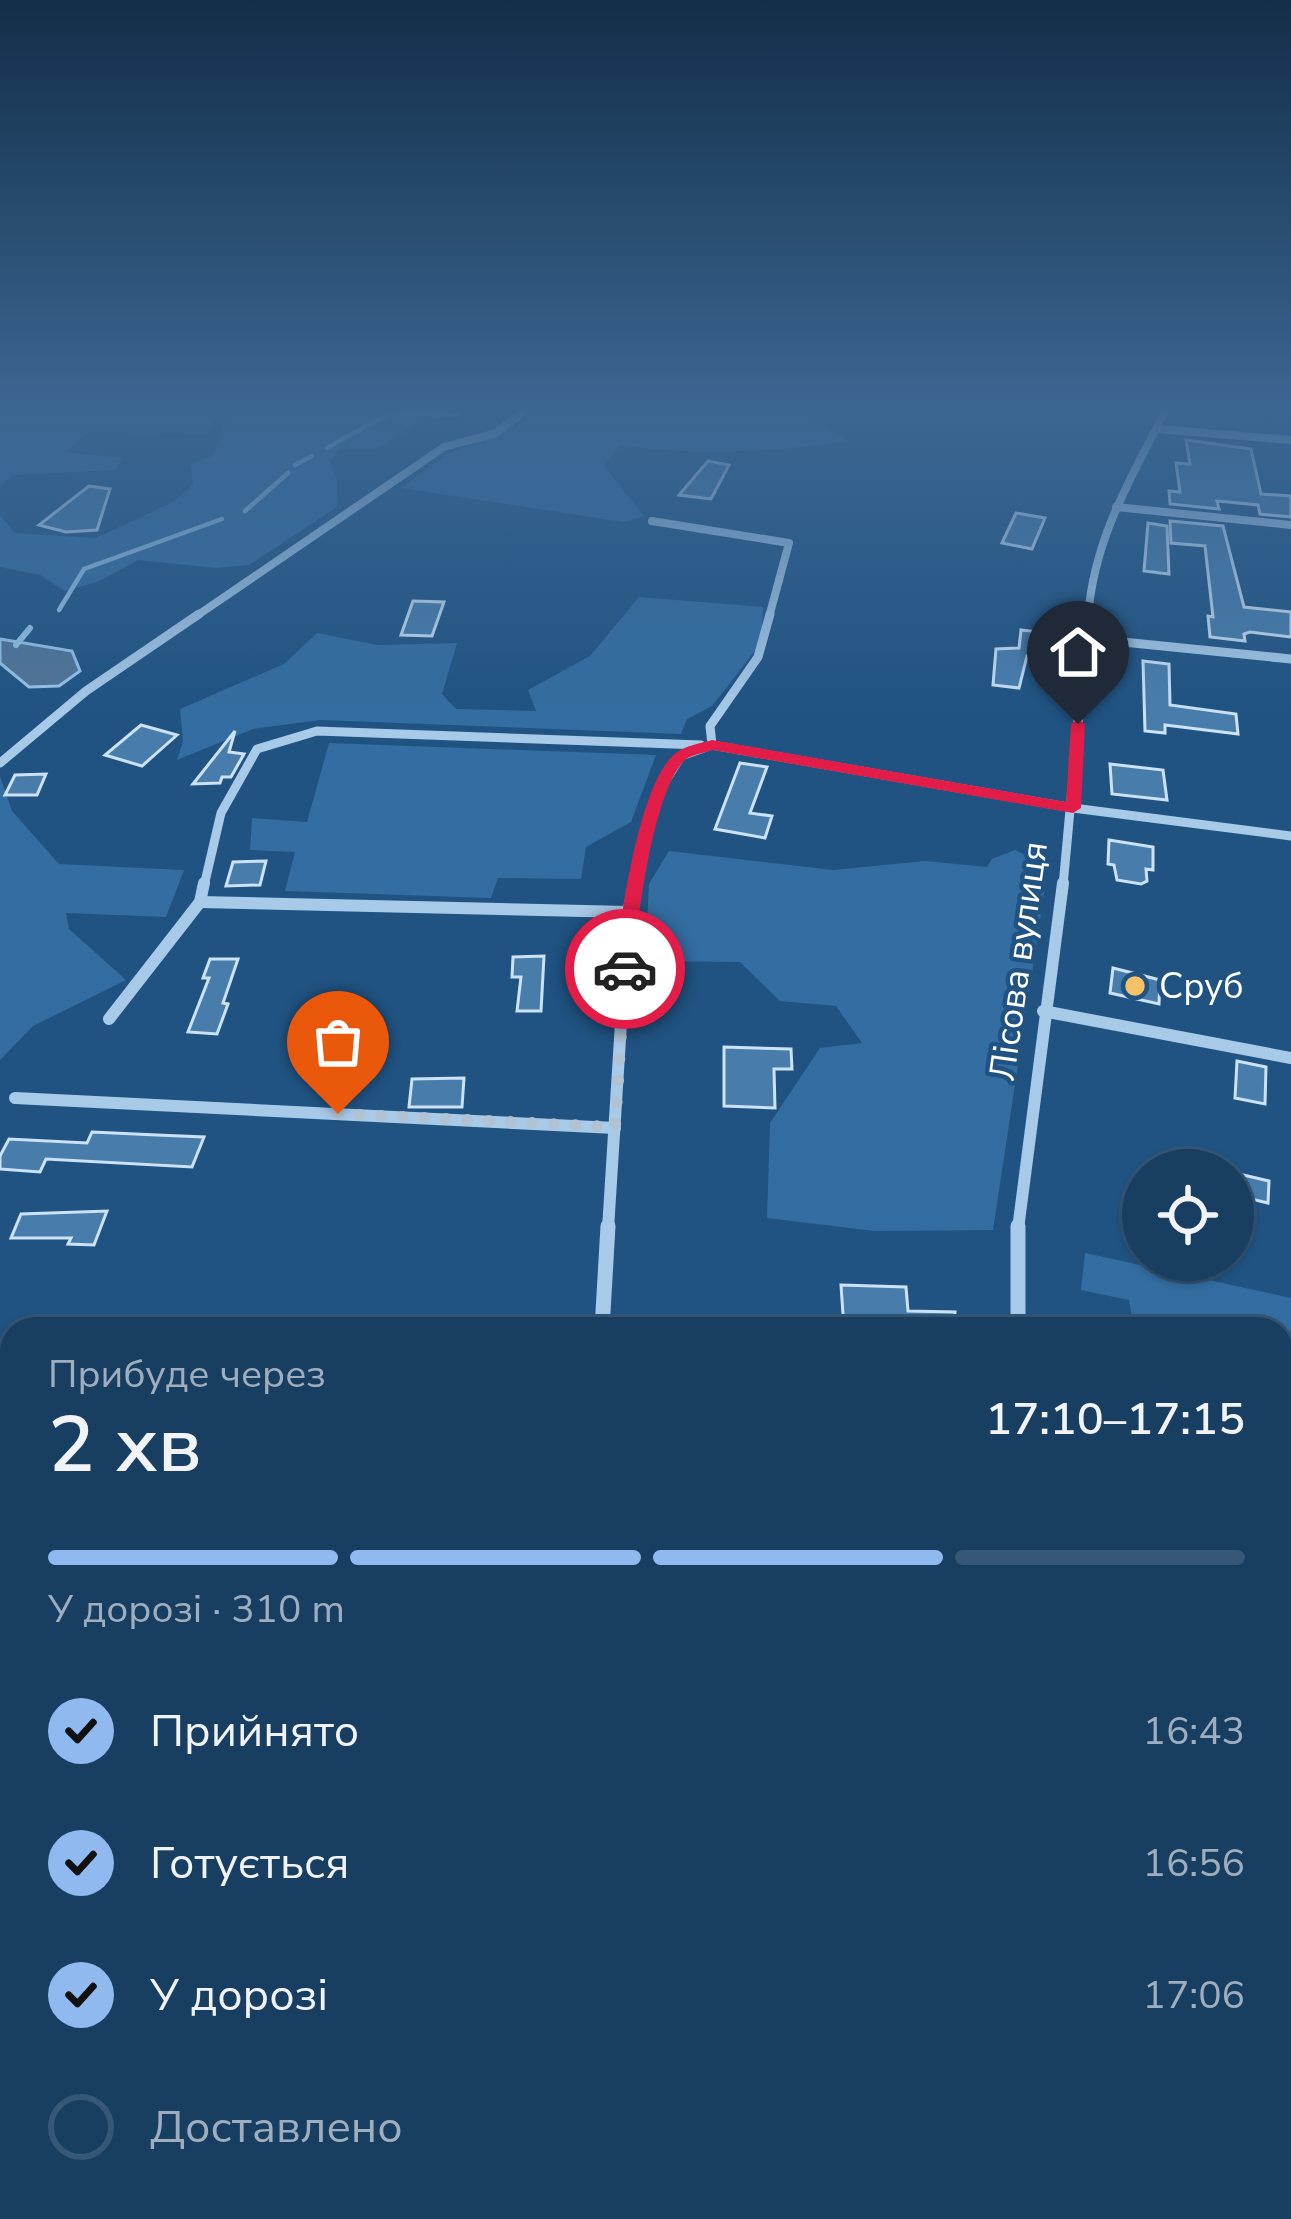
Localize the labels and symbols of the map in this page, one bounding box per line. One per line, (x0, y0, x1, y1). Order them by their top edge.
pin (1027, 601, 1129, 724)
street label: Лісова вулиця (978, 838, 1060, 1084)
courier (565, 909, 685, 1029)
place label: Сруб (1159, 962, 1244, 1011)
marker: Сруб (1122, 973, 1148, 999)
pin (287, 991, 389, 1114)

